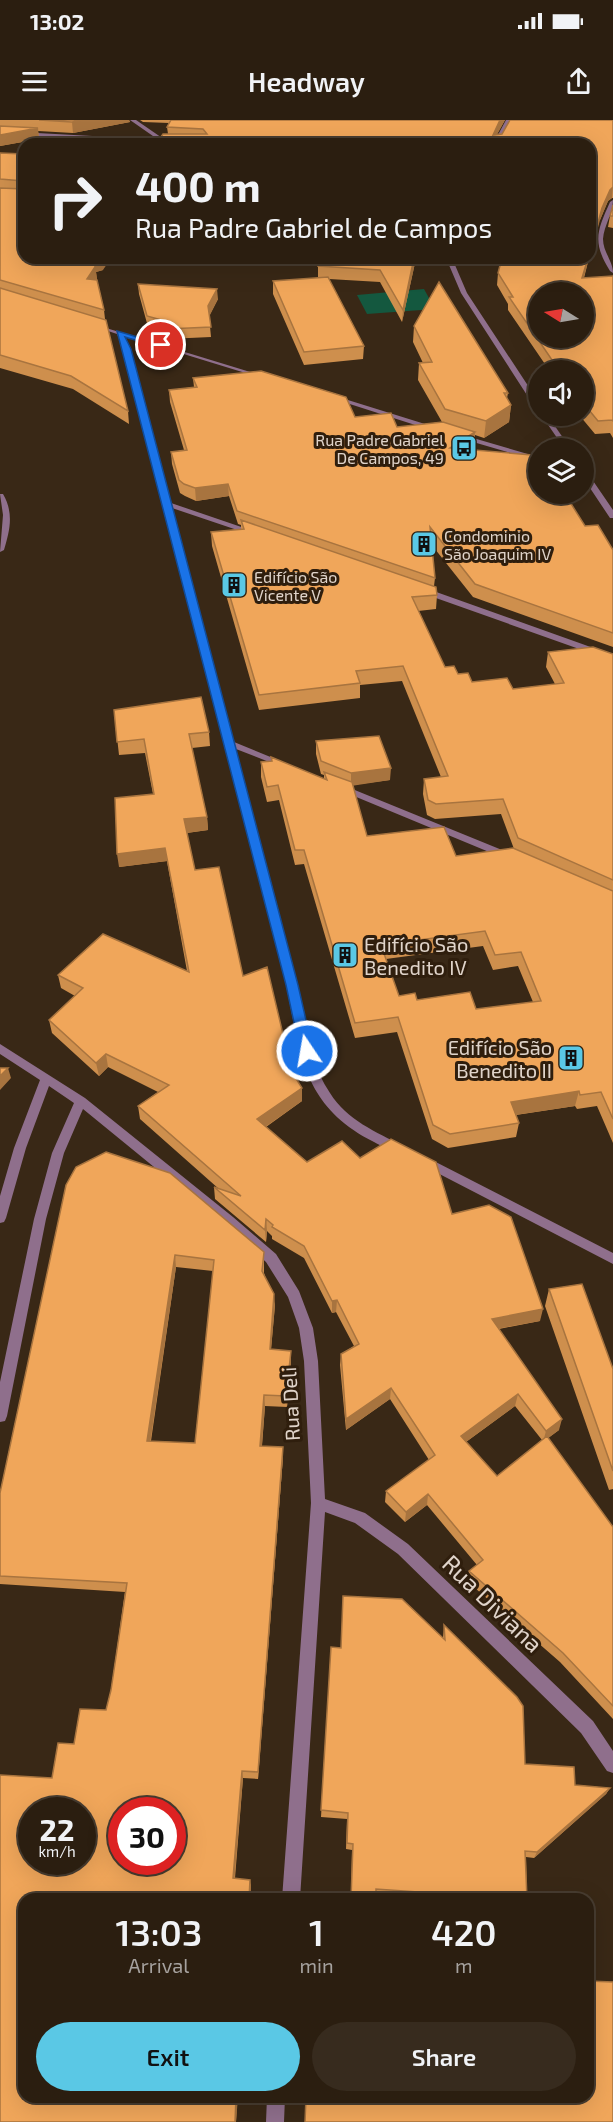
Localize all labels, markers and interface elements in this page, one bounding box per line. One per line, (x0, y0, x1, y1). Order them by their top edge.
text: 13:02 (30, 8, 84, 34)
icon: menu (18, 65, 51, 98)
text: Headway (248, 65, 365, 97)
icon: share (562, 65, 595, 98)
text: 400 m (135, 160, 261, 210)
icon: right (36, 162, 114, 240)
text: Rua Padre Gabriel de Campos (135, 211, 492, 243)
north arrow (528, 282, 594, 348)
map controls (528, 282, 594, 504)
pin (135, 319, 186, 370)
icon: arrive (144, 328, 177, 361)
button: sound (528, 360, 594, 426)
place label: Rua Padre Gabriel De Campos, 49 (315, 430, 444, 467)
bus stop icon: Rua Padre Gabriel De Campos, 49 (449, 433, 479, 463)
button: layers (528, 438, 594, 504)
place label: Condominio São Joaquim IV (444, 526, 551, 563)
building icon: Condominio São Joaquim IV (409, 529, 439, 559)
place label: Edifício São Vicente V (254, 567, 337, 604)
building icon: Edifício São Vicente V (219, 570, 249, 600)
place label: Edifício São Benedito IV (364, 932, 468, 979)
building icon: Edifício São Benedito IV (330, 940, 360, 970)
position arrow (275, 1019, 339, 1083)
place label: Edifício São Benedito II (448, 1035, 552, 1082)
building icon: Edifício São Benedito II (556, 1043, 586, 1073)
street label: Rua Deli (276, 1366, 304, 1442)
street label: Rua Diviana (437, 1548, 549, 1658)
speed limit sign: 30 (108, 1797, 186, 1875)
text: 22 (40, 1811, 74, 1847)
text: km/h (38, 1842, 76, 1860)
text: 13:03 (115, 1910, 202, 1953)
text: 1 (309, 1910, 324, 1953)
text: 420 (431, 1910, 497, 1953)
text: Arrival (128, 1953, 189, 1977)
text: min (300, 1953, 334, 1977)
text: m (455, 1953, 473, 1977)
button: Exit (36, 2022, 300, 2091)
button: Share (312, 2022, 576, 2091)

